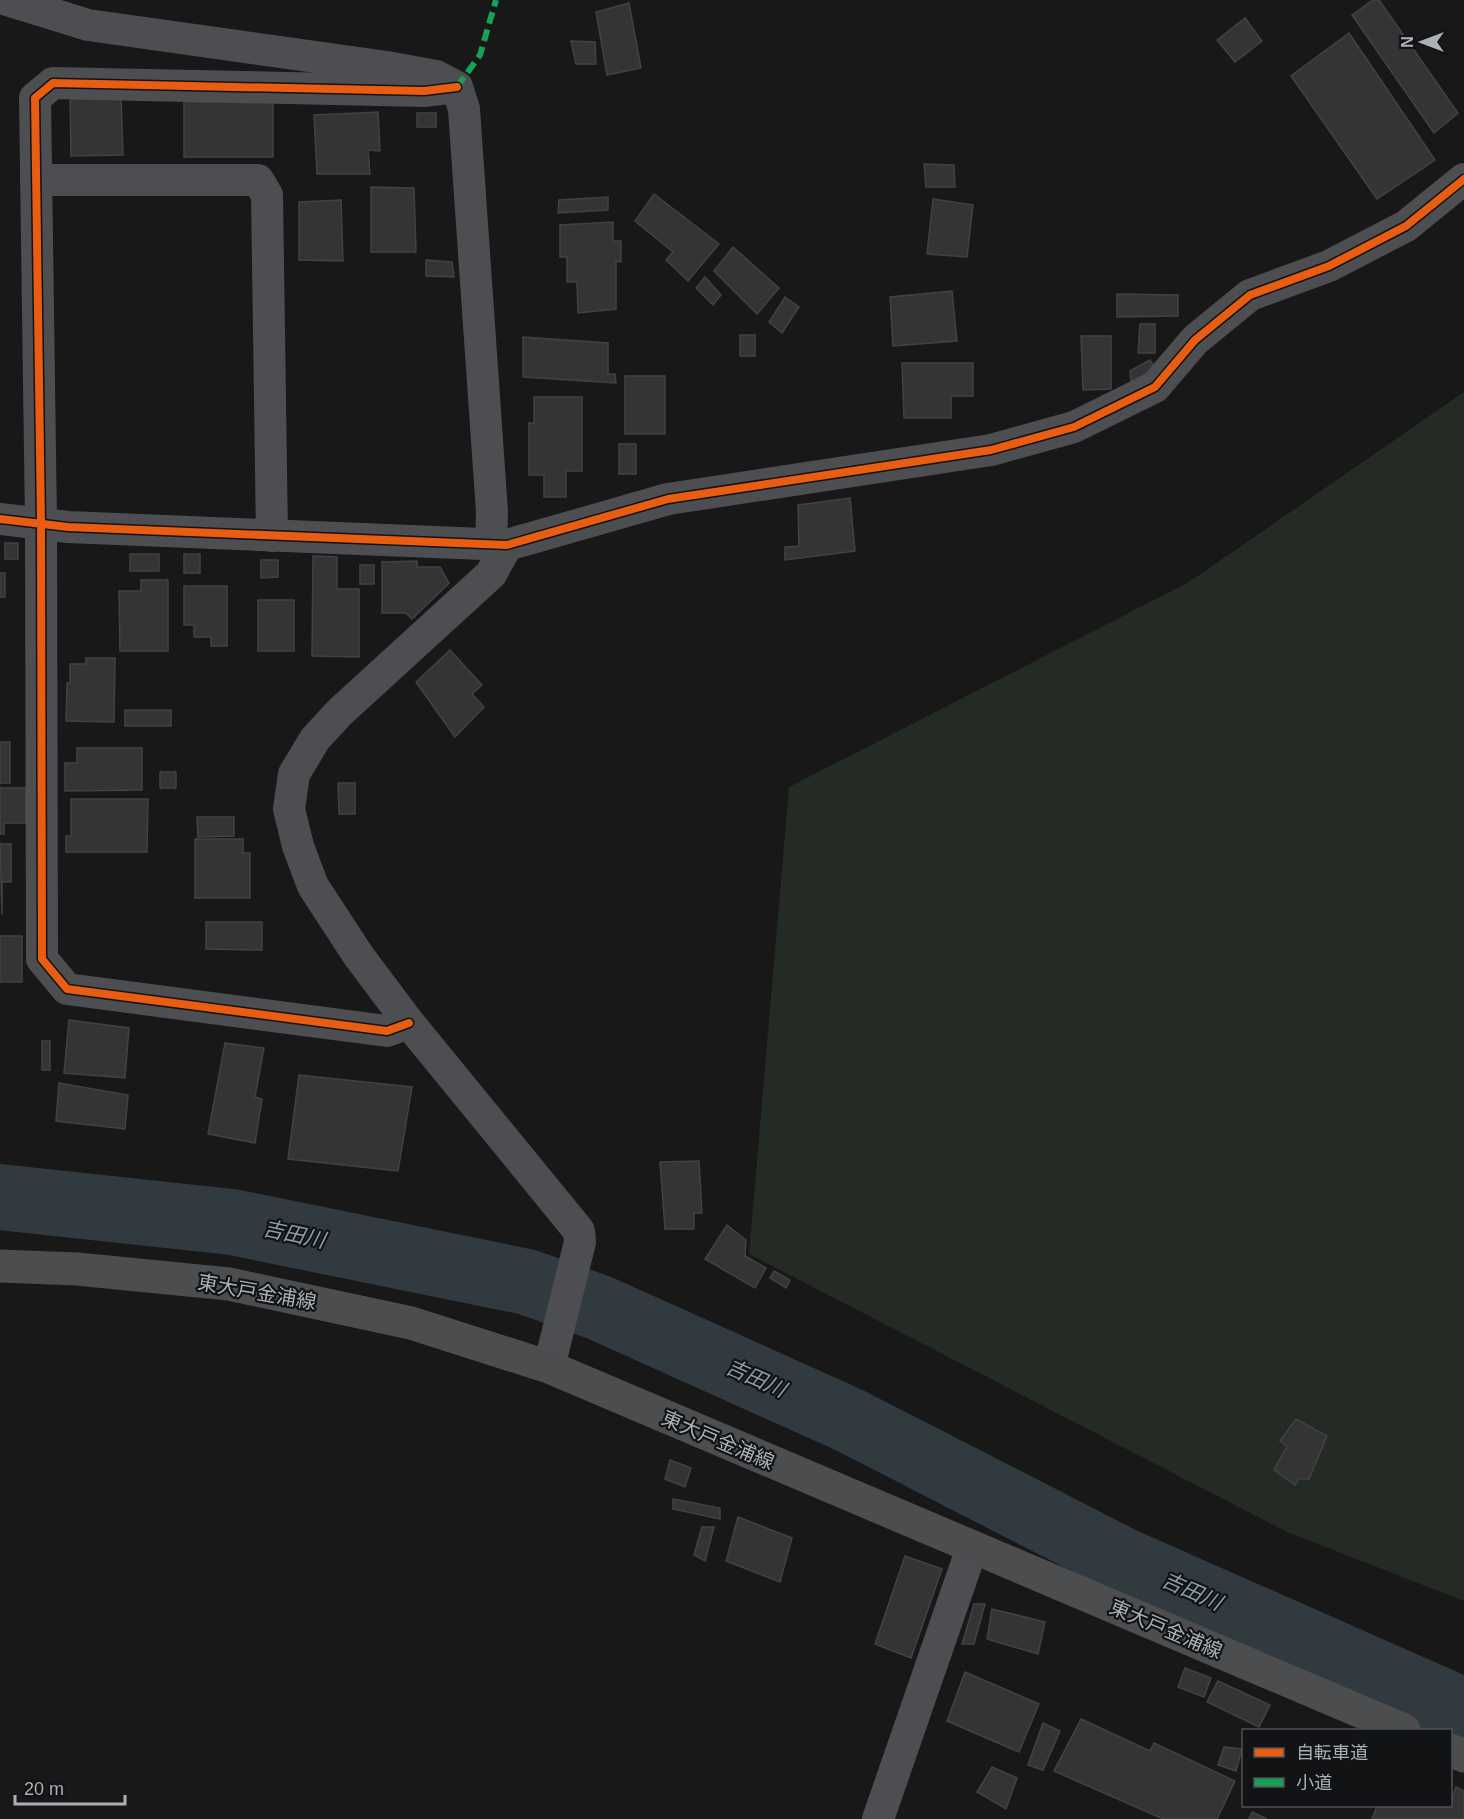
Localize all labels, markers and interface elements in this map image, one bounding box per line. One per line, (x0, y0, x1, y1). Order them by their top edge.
north arrow (1392, 12, 1452, 72)
text: N (1399, 36, 1416, 48)
water label: 吉田川 (261, 1216, 329, 1252)
street label: 東大戸金浦線 (196, 1271, 318, 1313)
water label: 吉田川 (723, 1355, 791, 1402)
street label: 東大戸金浦線 (658, 1406, 778, 1474)
water label: 吉田川 (1159, 1568, 1227, 1615)
street label: 東大戸金浦線 (1106, 1595, 1226, 1663)
legend (1242, 1729, 1452, 1807)
text: 自転車道 (1296, 1743, 1368, 1763)
scale bar (15, 1768, 124, 1806)
text: 小道 (1296, 1773, 1332, 1793)
text: 20 m (24, 1779, 64, 1799)

